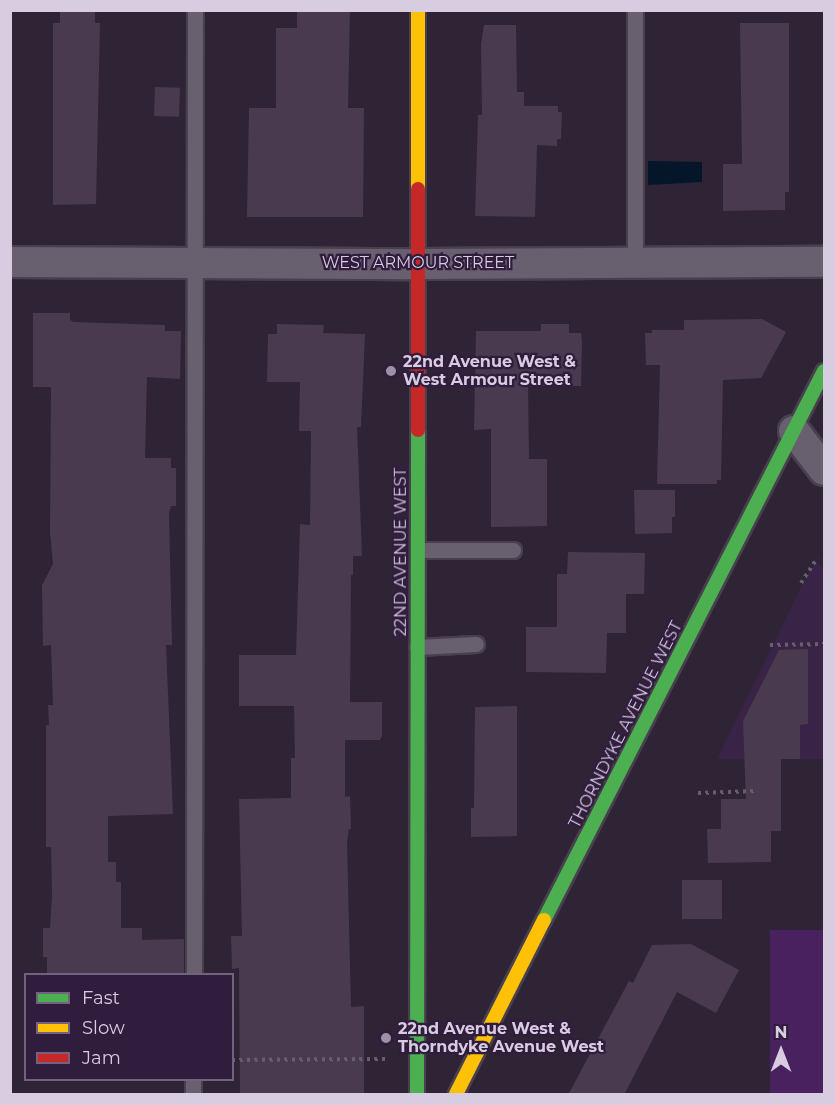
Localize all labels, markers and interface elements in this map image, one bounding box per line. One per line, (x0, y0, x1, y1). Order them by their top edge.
street label: WEST ARMOUR STREET (322, 253, 514, 273)
place label: 22nd Avenue West & West Armour Street (403, 352, 576, 390)
marker: 22nd Avenue West & West Armour Street (384, 364, 398, 378)
street label: 22ND AVENUE WEST (391, 468, 411, 636)
street label: THORNDYKE AVENUE WEST (565, 618, 687, 832)
legend (24, 973, 234, 1081)
text: Fast (82, 987, 120, 1009)
text: Slow (82, 1017, 125, 1039)
place label: 22nd Avenue West & Thorndyke Avenue West (398, 1019, 604, 1057)
north arrow (751, 1021, 811, 1081)
text: N (775, 1023, 787, 1042)
marker: 22nd Avenue West & Thorndyke Avenue West (379, 1031, 393, 1045)
text: Jam (82, 1047, 121, 1069)

